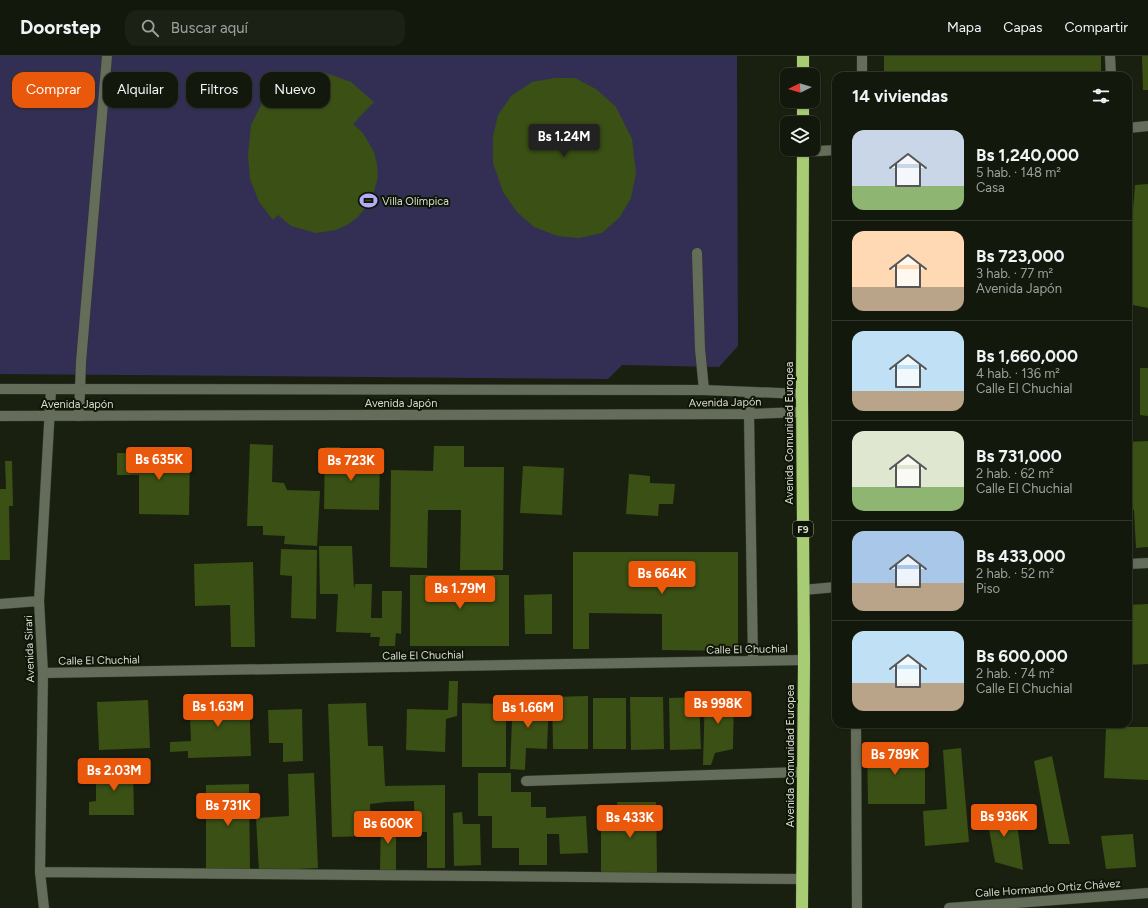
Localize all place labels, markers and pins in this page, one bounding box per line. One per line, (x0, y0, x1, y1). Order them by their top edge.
pin: Bs 1.24M (523, 124, 605, 158)
sports icon: Villa Olímpica (359, 191, 379, 211)
place label: Villa Olímpica (382, 195, 449, 208)
pin: Bs 635K (122, 447, 196, 481)
pin: Bs 723K (314, 448, 388, 482)
pin: Bs 664K (625, 561, 699, 595)
pin: Bs 1.79M (419, 576, 501, 610)
pin: Bs 998K (681, 691, 755, 725)
pin: Bs 1.63M (177, 694, 259, 728)
pin: Bs 1.66M (487, 695, 569, 729)
pin: Bs 789K (858, 742, 932, 776)
pin: Bs 2.03M (73, 758, 155, 792)
pin: Bs 731K (191, 793, 265, 827)
pin: Bs 936K (967, 804, 1041, 838)
pin: Bs 433K (593, 805, 667, 839)
pin: Bs 600K (351, 811, 425, 845)

